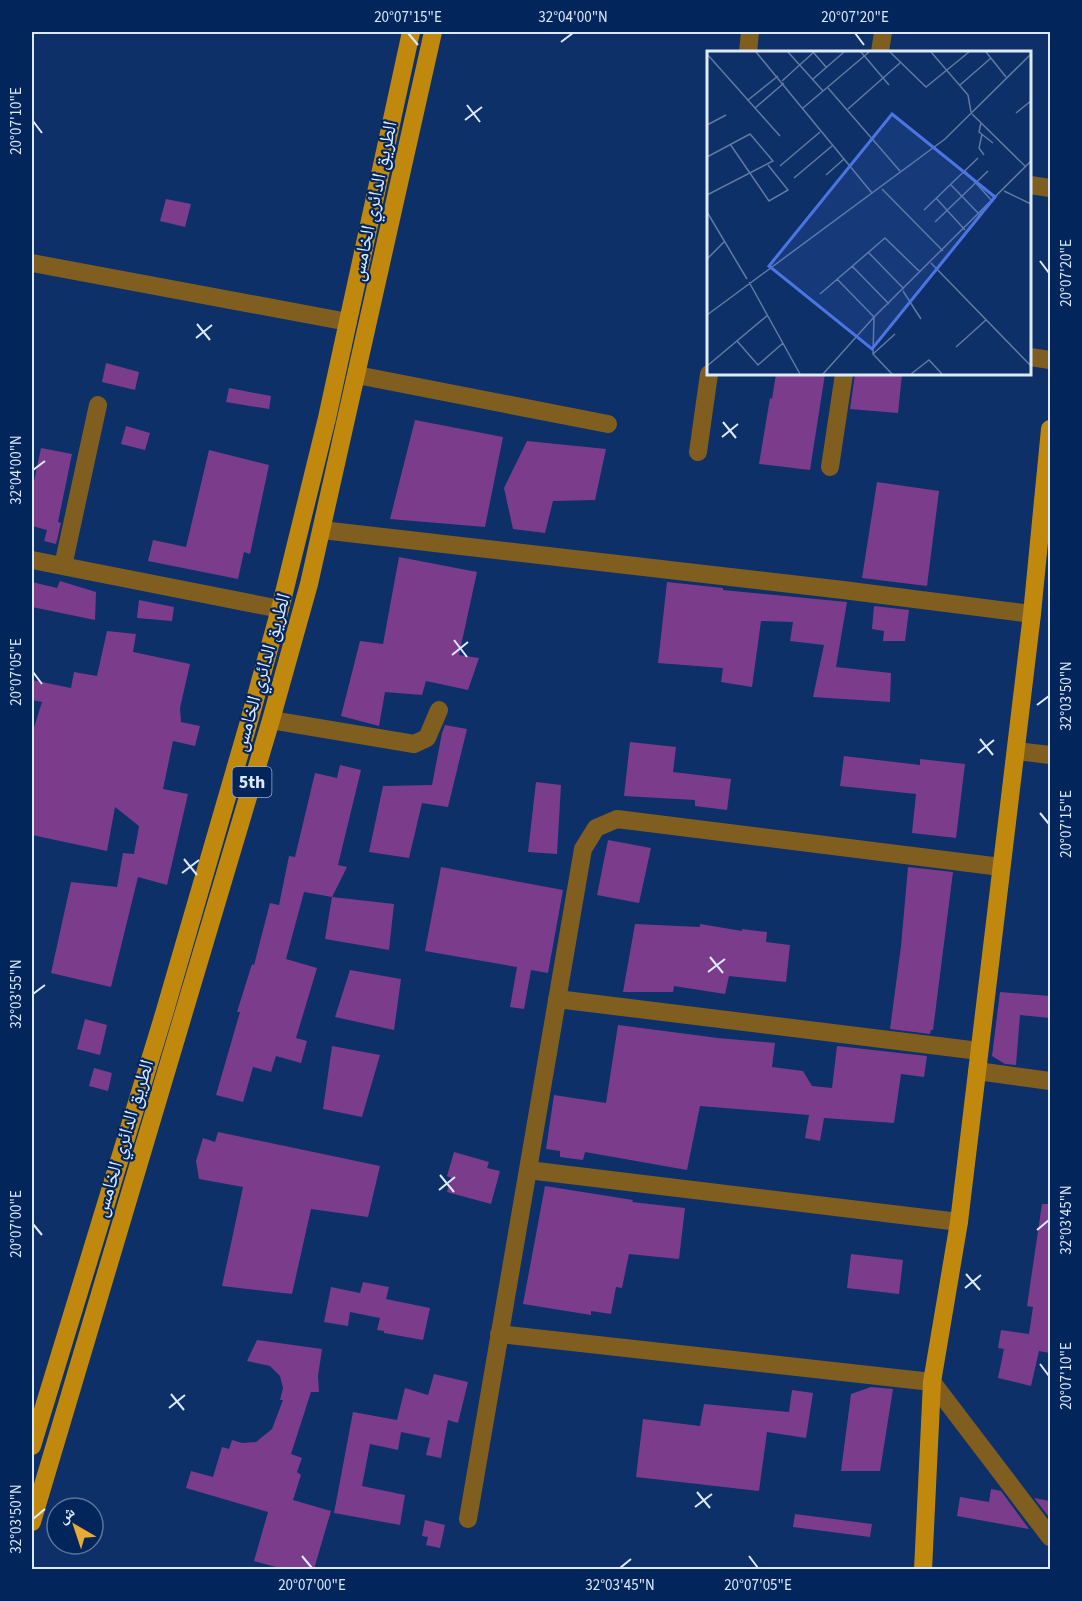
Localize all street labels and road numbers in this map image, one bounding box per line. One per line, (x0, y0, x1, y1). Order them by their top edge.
street label: الطريق الدائري الخامس (343, 118, 406, 284)
street label: الطريق الدائري الخامس (226, 590, 299, 755)
road number: 5th (232, 767, 272, 797)
street label: الطريق الدائري الخامس (87, 1056, 162, 1221)

